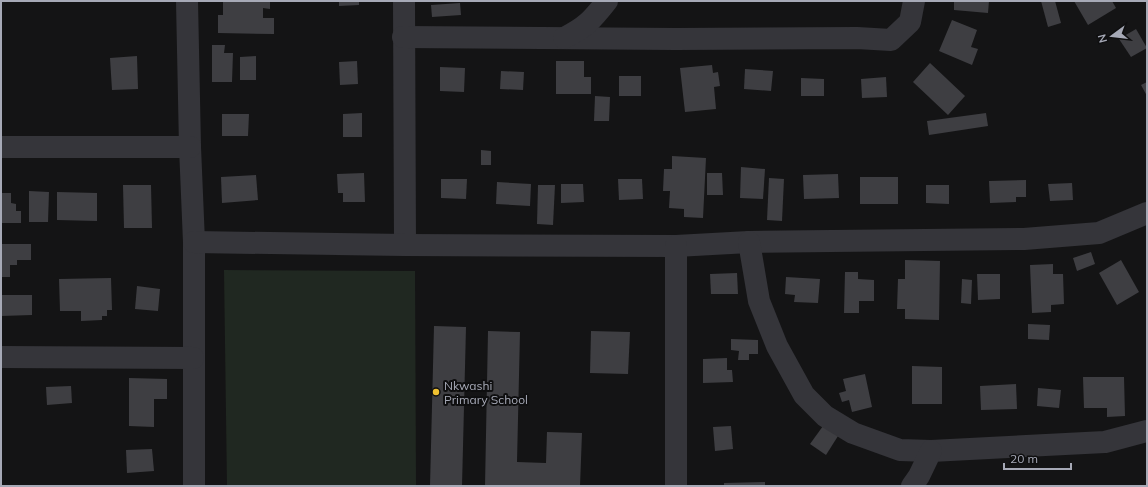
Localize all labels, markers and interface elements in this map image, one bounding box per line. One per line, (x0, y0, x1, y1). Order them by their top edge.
north arrow (1092, 16, 1132, 56)
text: N (1095, 33, 1110, 44)
place label: Nkwashi Primary School (444, 378, 528, 407)
marker: Nkwashi Primary School (431, 387, 441, 397)
scale bar (1004, 445, 1071, 471)
text: 20 m (1010, 451, 1038, 466)

